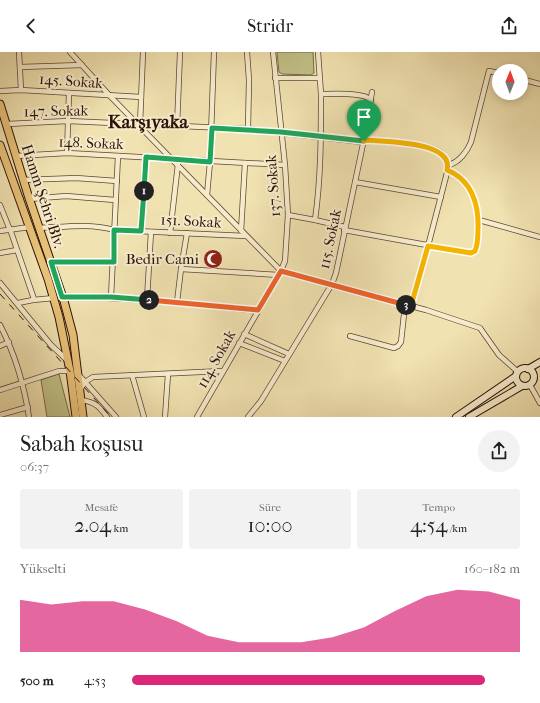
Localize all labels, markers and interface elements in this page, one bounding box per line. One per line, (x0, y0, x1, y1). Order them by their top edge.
icon: back (20, 15, 42, 37)
icon: share (498, 15, 520, 37)
text: Stridr (247, 16, 293, 37)
north arrow (492, 64, 528, 100)
map controls (492, 64, 528, 100)
street label: 145. Sokak (38, 70, 104, 92)
pin (347, 100, 381, 141)
street label: 147. Sokak (24, 101, 89, 121)
icon: arrive (353, 106, 375, 128)
district label: Karşıyaka (108, 111, 190, 133)
street label: 148. Sokak (58, 133, 124, 153)
street label: Hamm Şehri Blv. (18, 142, 68, 250)
street label: 137. Sokak (262, 154, 284, 218)
pin: 1 (134, 181, 154, 201)
text: 1 (142, 184, 146, 197)
street label: 115. Sokak (315, 207, 345, 271)
street label: 151. Sokak (160, 210, 222, 232)
mosque icon: Bedir Cami (202, 248, 224, 270)
place label: Bedir Cami (126, 250, 200, 268)
pin: 2 (139, 290, 159, 310)
text: 2 (146, 293, 152, 306)
pin: 3 (396, 295, 416, 315)
text: 3 (404, 298, 408, 311)
street label: 114. Sokak (193, 327, 239, 391)
button: share (478, 430, 520, 472)
text: Sabah koşusu (20, 431, 144, 457)
text: 06:37 (20, 459, 49, 474)
text: Mesafe (85, 501, 118, 514)
text: Süre (259, 501, 281, 514)
text: Tempo (422, 501, 455, 514)
text: 2.04 (74, 514, 111, 537)
text: 10:00 (248, 514, 292, 537)
text: 4:54 (410, 514, 447, 537)
text: km (111, 522, 128, 535)
text: /km (447, 522, 467, 535)
text: Yükselti (20, 561, 66, 576)
text: 160–182 m (464, 561, 520, 576)
text: 500 m (20, 673, 54, 688)
text: 4:53 (84, 673, 106, 688)

